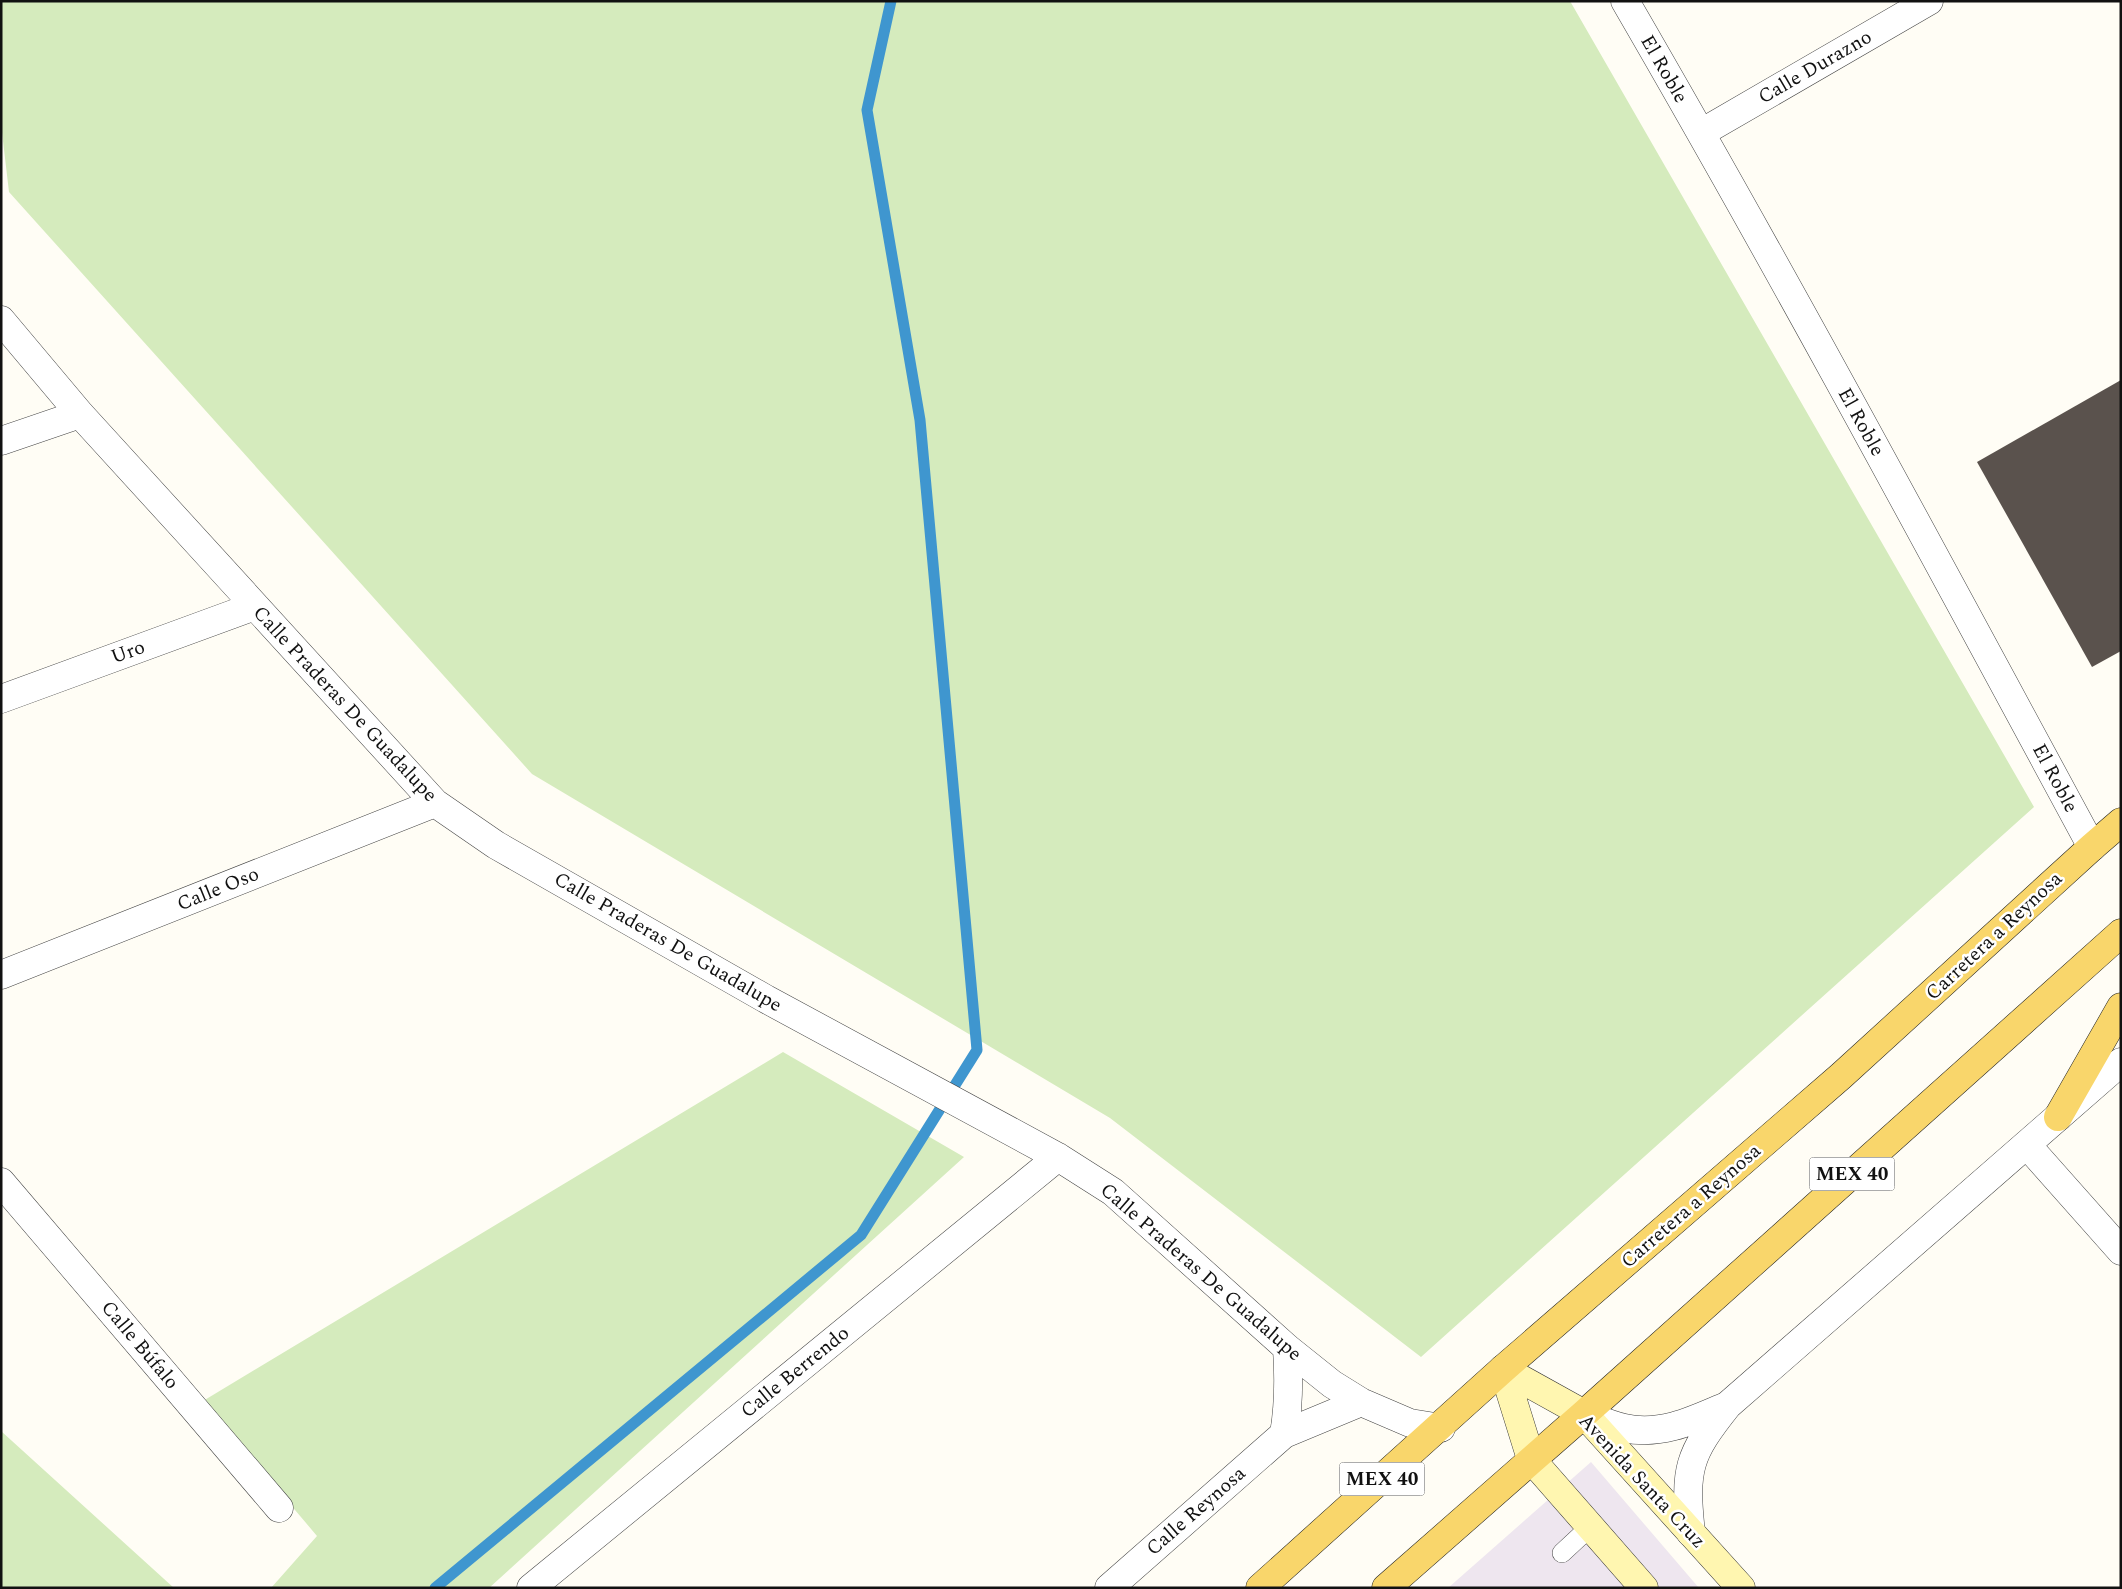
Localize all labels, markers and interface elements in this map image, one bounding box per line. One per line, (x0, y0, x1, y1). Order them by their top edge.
street label: Calle Durazno (1752, 22, 1878, 112)
street label: El Roble (1632, 29, 1696, 109)
street label: El Roble (1830, 382, 1892, 462)
street label: Calle Praderas De Guadalupe (246, 599, 444, 809)
street label: Uro (107, 632, 149, 672)
street label: El Roble (2024, 738, 2086, 818)
street label: Calle Oso (172, 859, 264, 919)
street label: Calle Praderas De Guadalupe (548, 864, 788, 1020)
street label: Carretera a Reynosa (1919, 864, 2069, 1008)
street label: Carretera a Reynosa (1614, 1136, 1768, 1276)
road number: MEX 40 (1810, 1158, 1894, 1190)
street label: Calle Praderas De Guadalupe (1093, 1176, 1309, 1368)
street label: Calle Búfalo (94, 1294, 186, 1396)
street label: Calle Berrendo (734, 1319, 856, 1425)
street label: Avenida Santa Cruz (1571, 1407, 1713, 1555)
street label: Calle Reynosa (1139, 1459, 1253, 1563)
road number: MEX 40 (1340, 1462, 1424, 1496)

